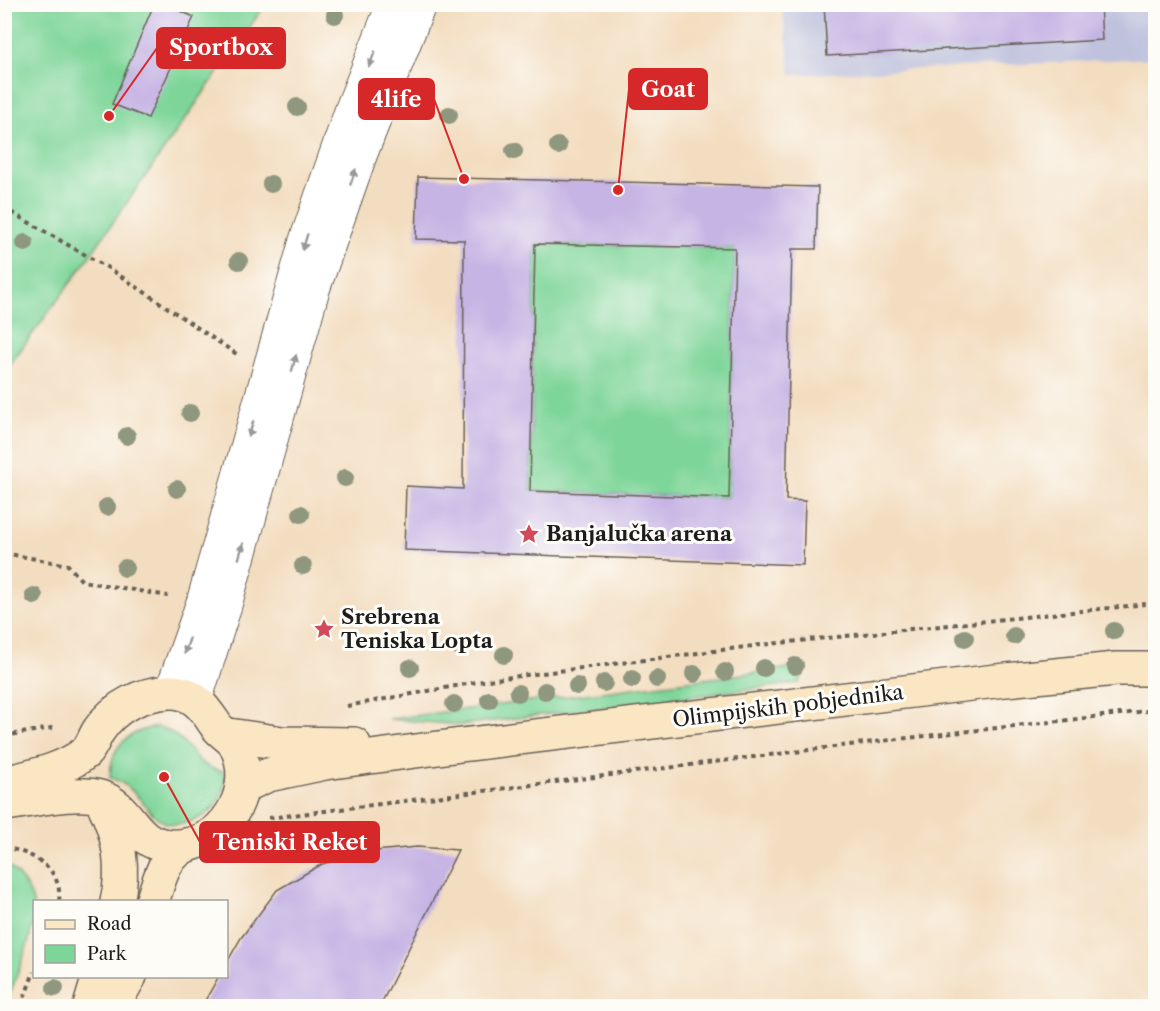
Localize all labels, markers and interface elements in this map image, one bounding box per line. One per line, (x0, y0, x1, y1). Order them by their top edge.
callout: Sportbox (157, 28, 285, 68)
text: Sportbox (169, 34, 274, 61)
one-way arrow (366, 50, 376, 68)
callout: Goat (629, 69, 707, 109)
text: Goat (641, 76, 695, 103)
callout: 4life (359, 79, 434, 119)
text: 4life (371, 86, 421, 113)
one-way arrow (348, 168, 358, 186)
one-way arrow (300, 233, 309, 251)
one-way arrow (290, 354, 299, 372)
one-way arrow (246, 421, 255, 439)
place label: Banjalučka arena (546, 521, 733, 546)
place icon: Banjalučka arena (517, 522, 541, 546)
one-way arrow (237, 542, 246, 560)
place label: Srebrena Teniska Lopta (341, 604, 494, 653)
place icon: Srebrena Teniska Lopta (312, 617, 336, 641)
one-way arrow (181, 637, 191, 655)
street label: Olimpijskih pobjednika (671, 679, 906, 732)
callout: Teniski Reket (200, 822, 379, 862)
text: Teniski Reket (213, 829, 368, 856)
legend (33, 900, 228, 978)
text: Road (87, 913, 132, 935)
text: Park (87, 943, 128, 965)

